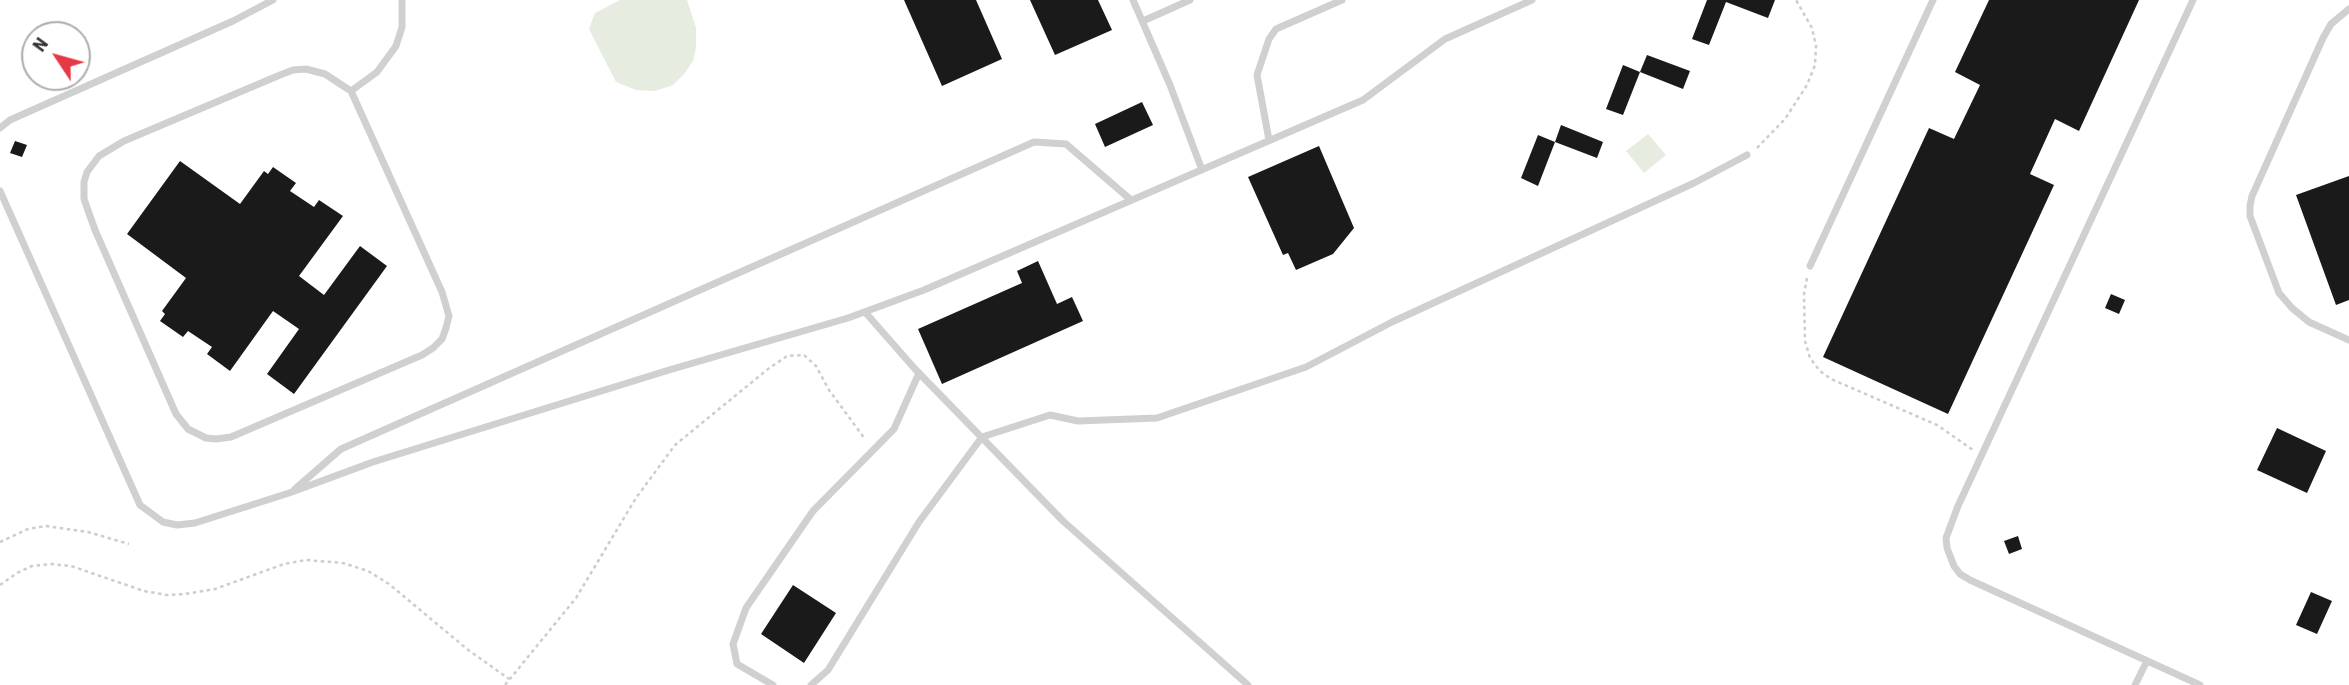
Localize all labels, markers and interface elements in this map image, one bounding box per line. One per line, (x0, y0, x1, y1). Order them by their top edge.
north arrow (21, 21, 91, 91)
text: N (27, 33, 53, 56)

